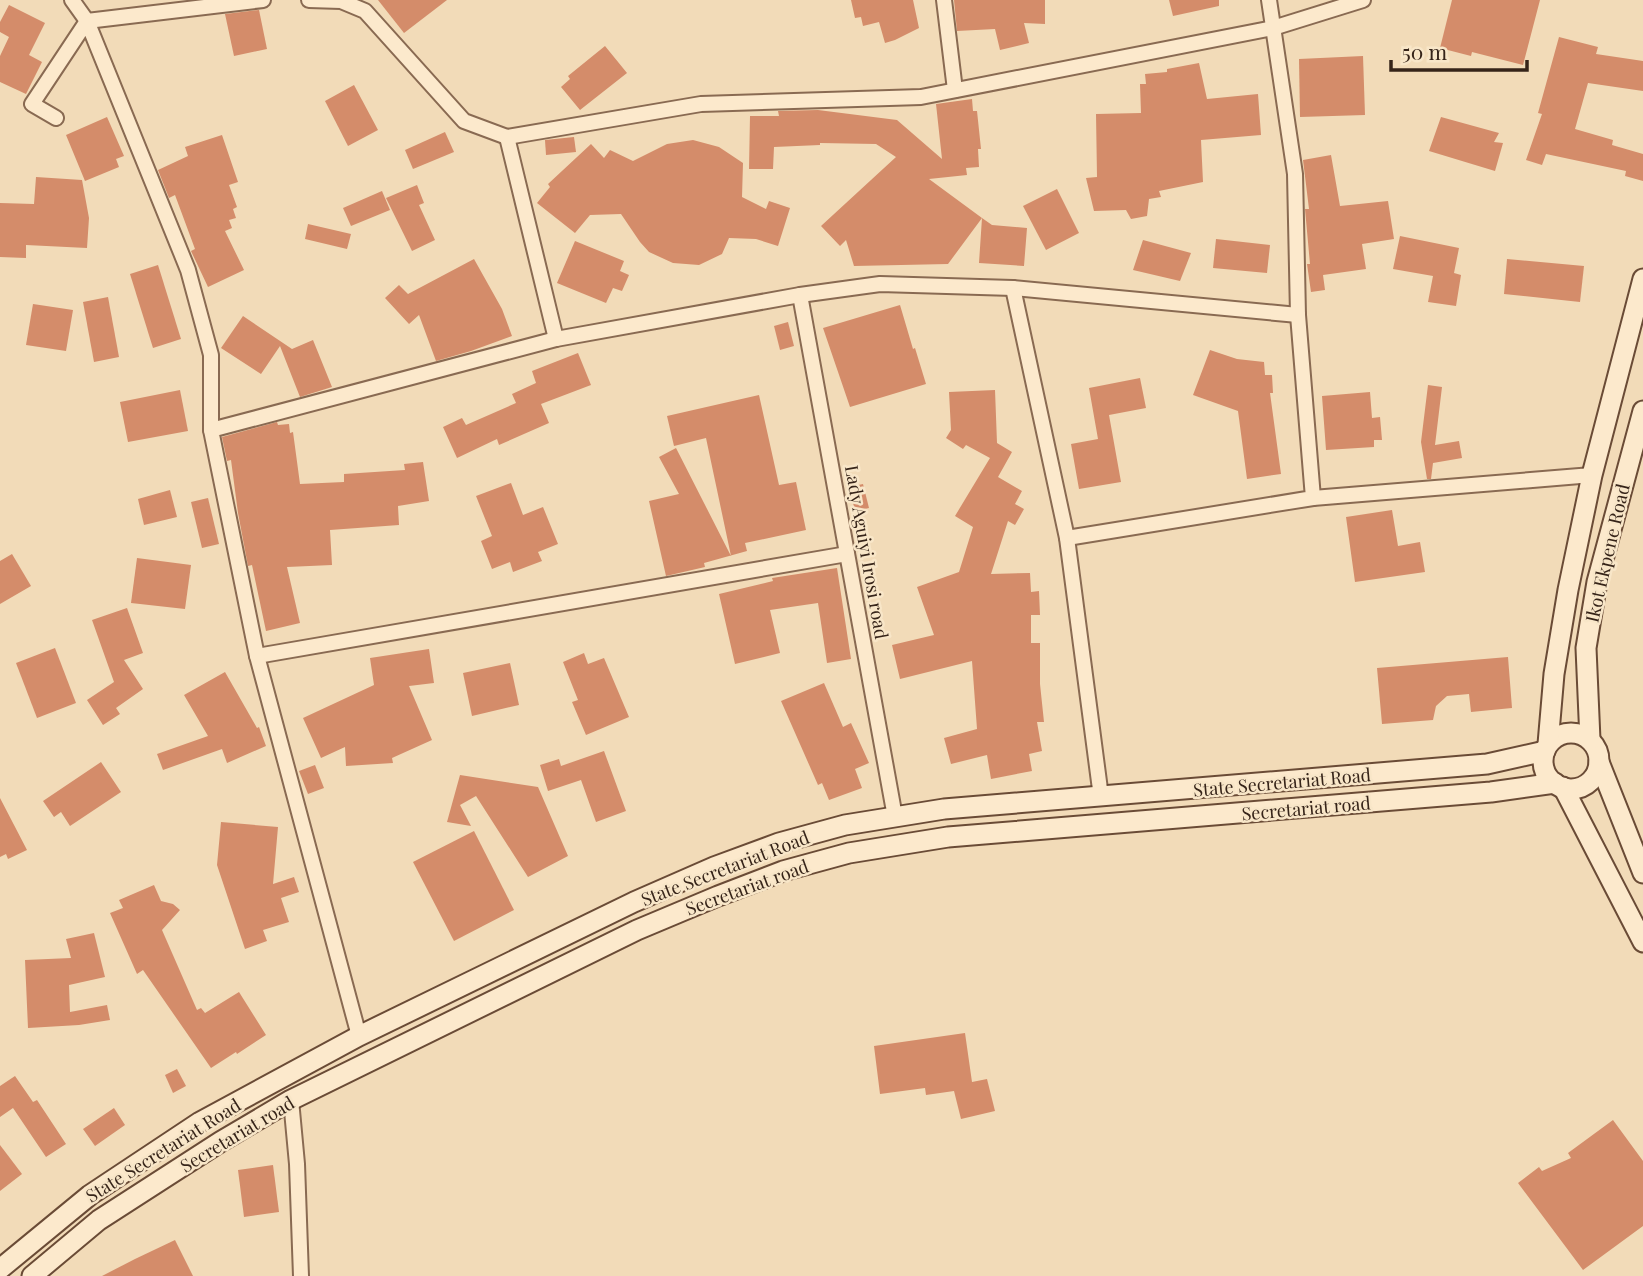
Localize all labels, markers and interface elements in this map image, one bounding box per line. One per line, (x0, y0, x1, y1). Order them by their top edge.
scale bar (1391, 28, 1528, 72)
text: 50 m (1402, 37, 1448, 65)
street label: Lady Aguiyi Irosi road (840, 463, 894, 641)
street label: Ikot Ekpene Road (1579, 481, 1635, 625)
street label: State Secretariat Road (1192, 762, 1372, 802)
street label: Secretariat road (1240, 790, 1372, 826)
street label: State Secretariat Road (637, 825, 813, 911)
street label: Secretariat road (682, 853, 812, 920)
street label: Secretariat road (175, 1090, 299, 1178)
street label: State Secretariat Road (81, 1092, 245, 1207)

